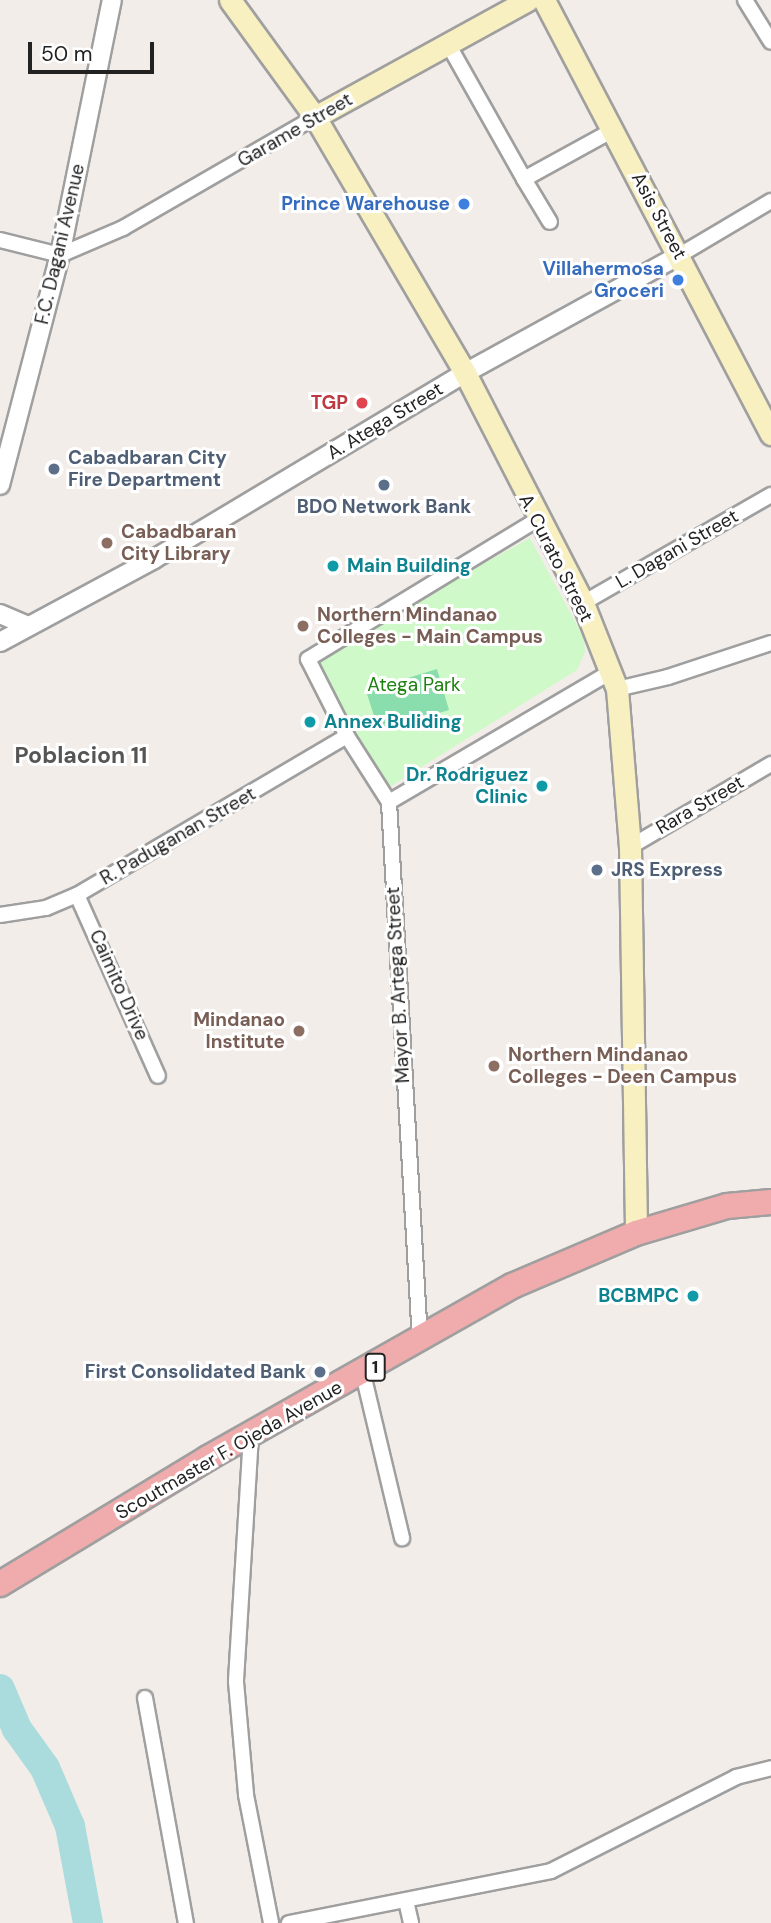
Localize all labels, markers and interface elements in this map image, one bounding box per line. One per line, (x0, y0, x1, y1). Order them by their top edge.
scale bar (32, 28, 158, 72)
text: 50 m (41, 40, 92, 68)
street label: Garame Street (234, 88, 356, 172)
street label: F.C. Dagani Avenue (30, 161, 90, 327)
street label: Asis Street (627, 169, 691, 263)
place label: Prince Warehouse (281, 193, 450, 215)
marker: Prince Warehouse (456, 196, 472, 212)
place label: Villahermosa Groceri (542, 258, 664, 302)
marker: Villahermosa Groceri (670, 272, 686, 288)
street label: A. Atega Street (323, 377, 447, 465)
place label: TGP (311, 392, 348, 414)
marker: TGP (354, 395, 370, 411)
place label: Cabadbaran City Fire Department (68, 447, 227, 491)
marker: Cabadbaran City Fire Department (46, 461, 62, 477)
marker: BDO Network Bank (376, 477, 392, 493)
street label: A. Curato Street (514, 490, 598, 626)
place label: BDO Network Bank (297, 496, 471, 518)
street label: L. Dagani Street (612, 505, 742, 593)
place label: Cabadbaran City Library (121, 521, 236, 565)
marker: Cabadbaran City Library (99, 535, 115, 551)
place label: Main Building (347, 555, 471, 577)
marker: Main Building (325, 558, 341, 574)
place label: Northern Mindanao Colleges - Main Campus (317, 604, 543, 648)
marker: Northern Mindanao Colleges - Main Campus (295, 618, 311, 634)
park label: Atega Park (367, 674, 461, 696)
place label: Annex Buliding (324, 711, 462, 733)
marker: Annex Buliding (302, 714, 318, 730)
district label: Poblacion 11 (15, 741, 147, 769)
place label: Dr. Rodriguez Clinic (406, 764, 528, 808)
street label: Rara Street (652, 771, 748, 839)
marker: Dr. Rodriguez Clinic (534, 778, 550, 794)
street label: R. Paduganan Street (96, 782, 260, 890)
place label: JRS Express (611, 859, 723, 881)
marker: JRS Express (589, 862, 605, 878)
street label: Mayor B. Artega Street (381, 886, 415, 1084)
street label: Caimito Drive (84, 926, 154, 1044)
place label: Mindanao Institute (193, 1009, 285, 1053)
marker: Mindanao Institute (291, 1023, 307, 1039)
place label: Northern Mindanao Colleges - Deen Campus (508, 1044, 737, 1088)
marker: Northern Mindanao Colleges - Deen Campus (486, 1058, 502, 1074)
place label: BCBMPC (598, 1285, 679, 1307)
marker: BCBMPC (685, 1288, 701, 1304)
road number: 1 (364, 1352, 386, 1382)
place label: First Consolidated Bank (85, 1361, 306, 1383)
marker: First Consolidated Bank (312, 1364, 328, 1380)
street label: Scoutmaster F. Ojeda Avenue (112, 1376, 346, 1524)

